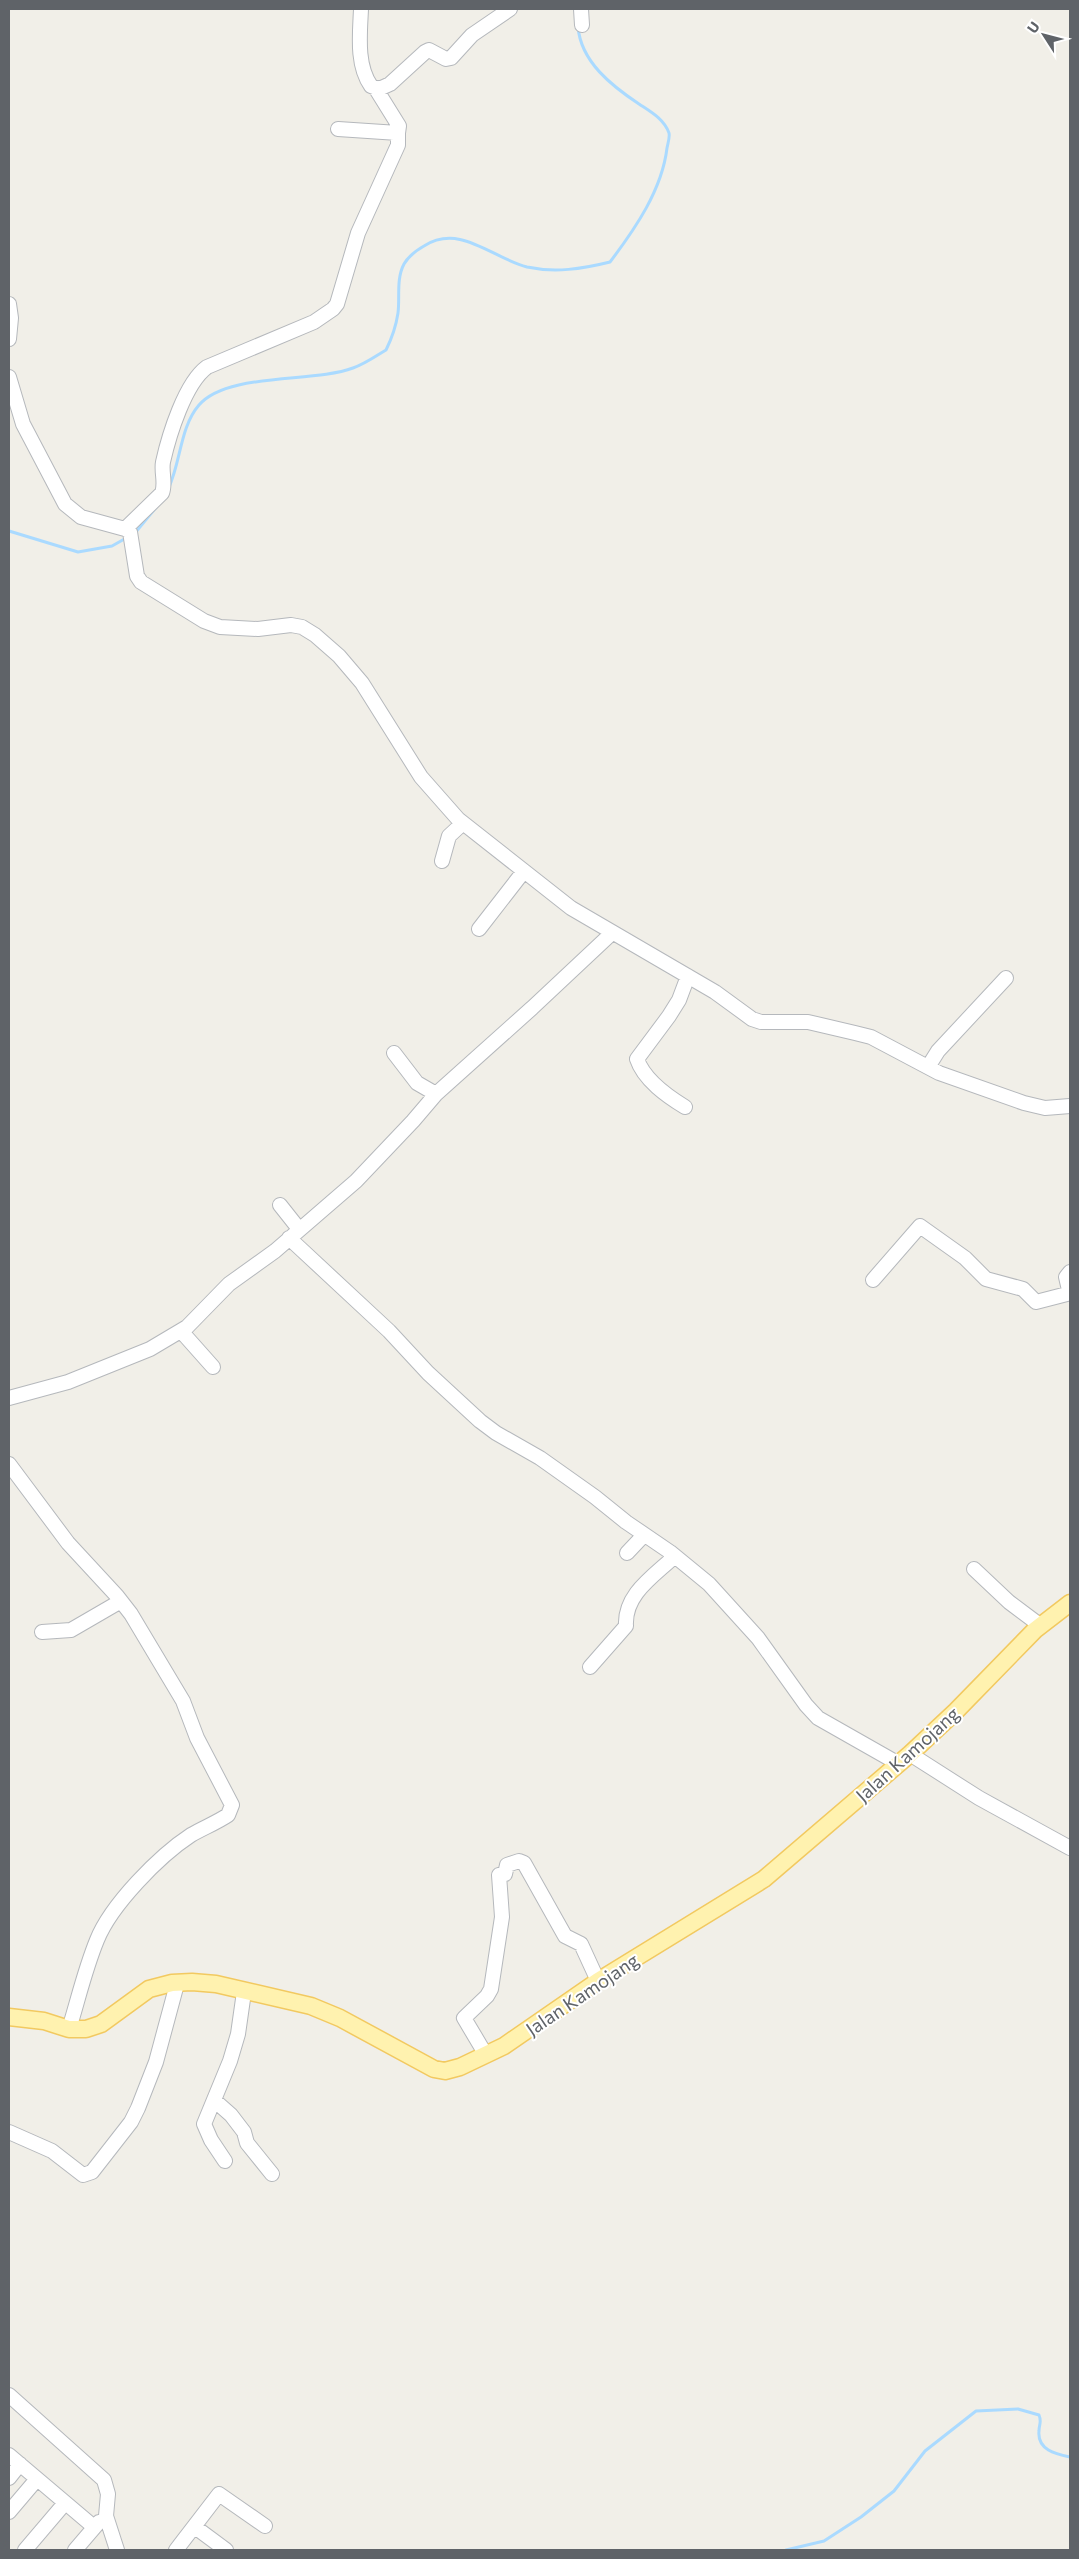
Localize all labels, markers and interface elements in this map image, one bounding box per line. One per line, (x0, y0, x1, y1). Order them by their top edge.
north arrow (1019, 10, 1069, 60)
text: U (1023, 18, 1043, 36)
street label: Jalan Kamojang (851, 1702, 963, 1806)
street label: Jalan Kamojang (521, 1948, 643, 2040)

